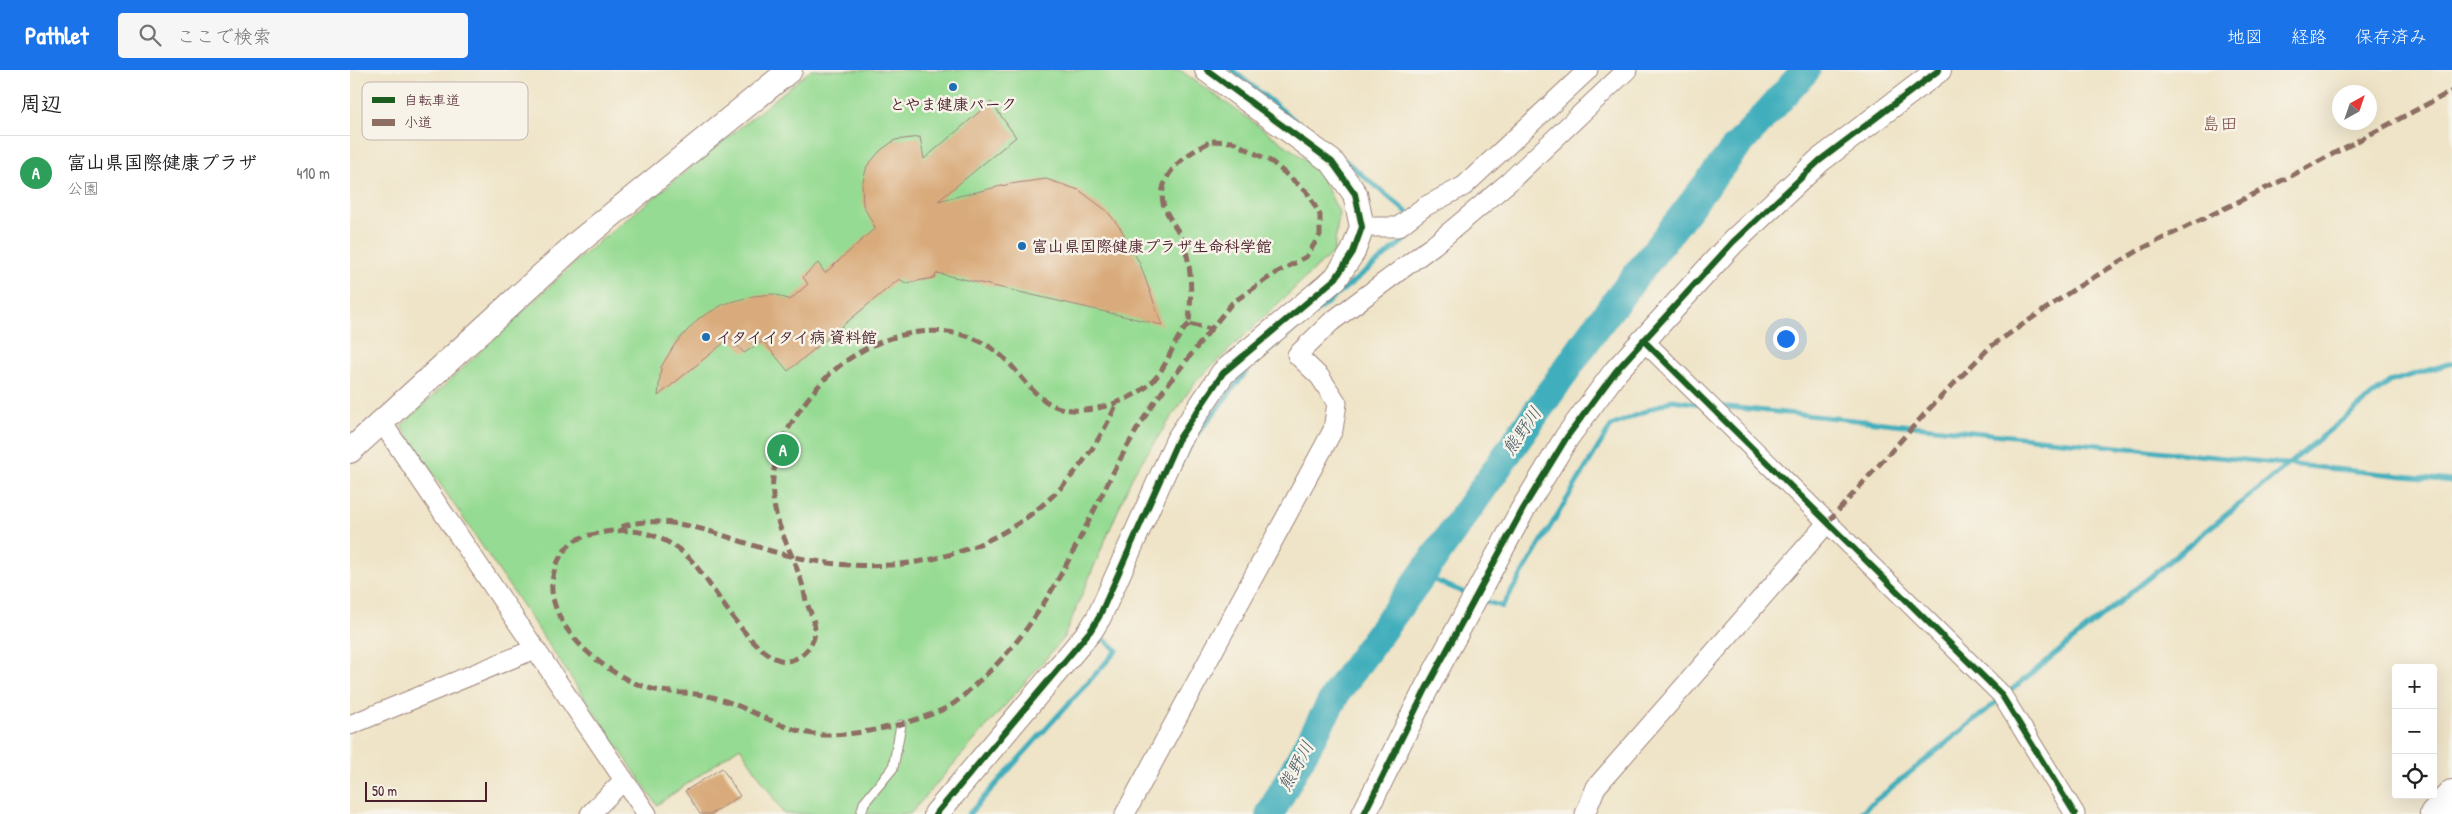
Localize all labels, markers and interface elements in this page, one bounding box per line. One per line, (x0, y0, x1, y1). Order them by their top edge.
search box (118, 13, 468, 58)
text: Pathlet (25, 19, 88, 51)
icon: search (136, 21, 164, 49)
text: ここで検索 (176, 23, 272, 49)
text: 地図 (2227, 24, 2263, 49)
text: 経路 (2291, 24, 2327, 49)
text: 保存済み (2355, 24, 2427, 49)
marker: とやま健康パーク (947, 81, 959, 93)
legend (362, 82, 528, 140)
north arrow (2332, 85, 2377, 130)
text: 周辺 (20, 89, 62, 118)
text: 自転車道 (404, 90, 460, 109)
place label: とやま健康パーク (889, 93, 1017, 115)
district label: 島田 (2202, 111, 2238, 136)
text: 小道 (404, 112, 432, 131)
text: 富山県国際健康プラザ (67, 149, 257, 175)
text: A (32, 162, 40, 184)
text: 410 m (296, 162, 330, 184)
text: 公園 (67, 177, 99, 199)
place label: 富山県国際健康プラザ生命科学館 (1032, 235, 1272, 257)
marker: 富山県国際健康プラザ生命科学館 (1016, 240, 1028, 252)
place label: イタイイタイ病 資料館 (716, 326, 877, 348)
your location (1773, 326, 1799, 352)
marker: イタイイタイ病 資料館 (700, 331, 712, 343)
water label: 熊野川 (1496, 401, 1547, 460)
pin: A (767, 431, 799, 469)
map controls (2392, 664, 2437, 799)
button: + (2392, 664, 2437, 709)
button: − (2392, 709, 2437, 754)
water label: 熊野川 (1272, 736, 1320, 795)
button: locate (2392, 754, 2437, 799)
scale bar (365, 779, 488, 802)
text: 50 m (372, 781, 397, 800)

